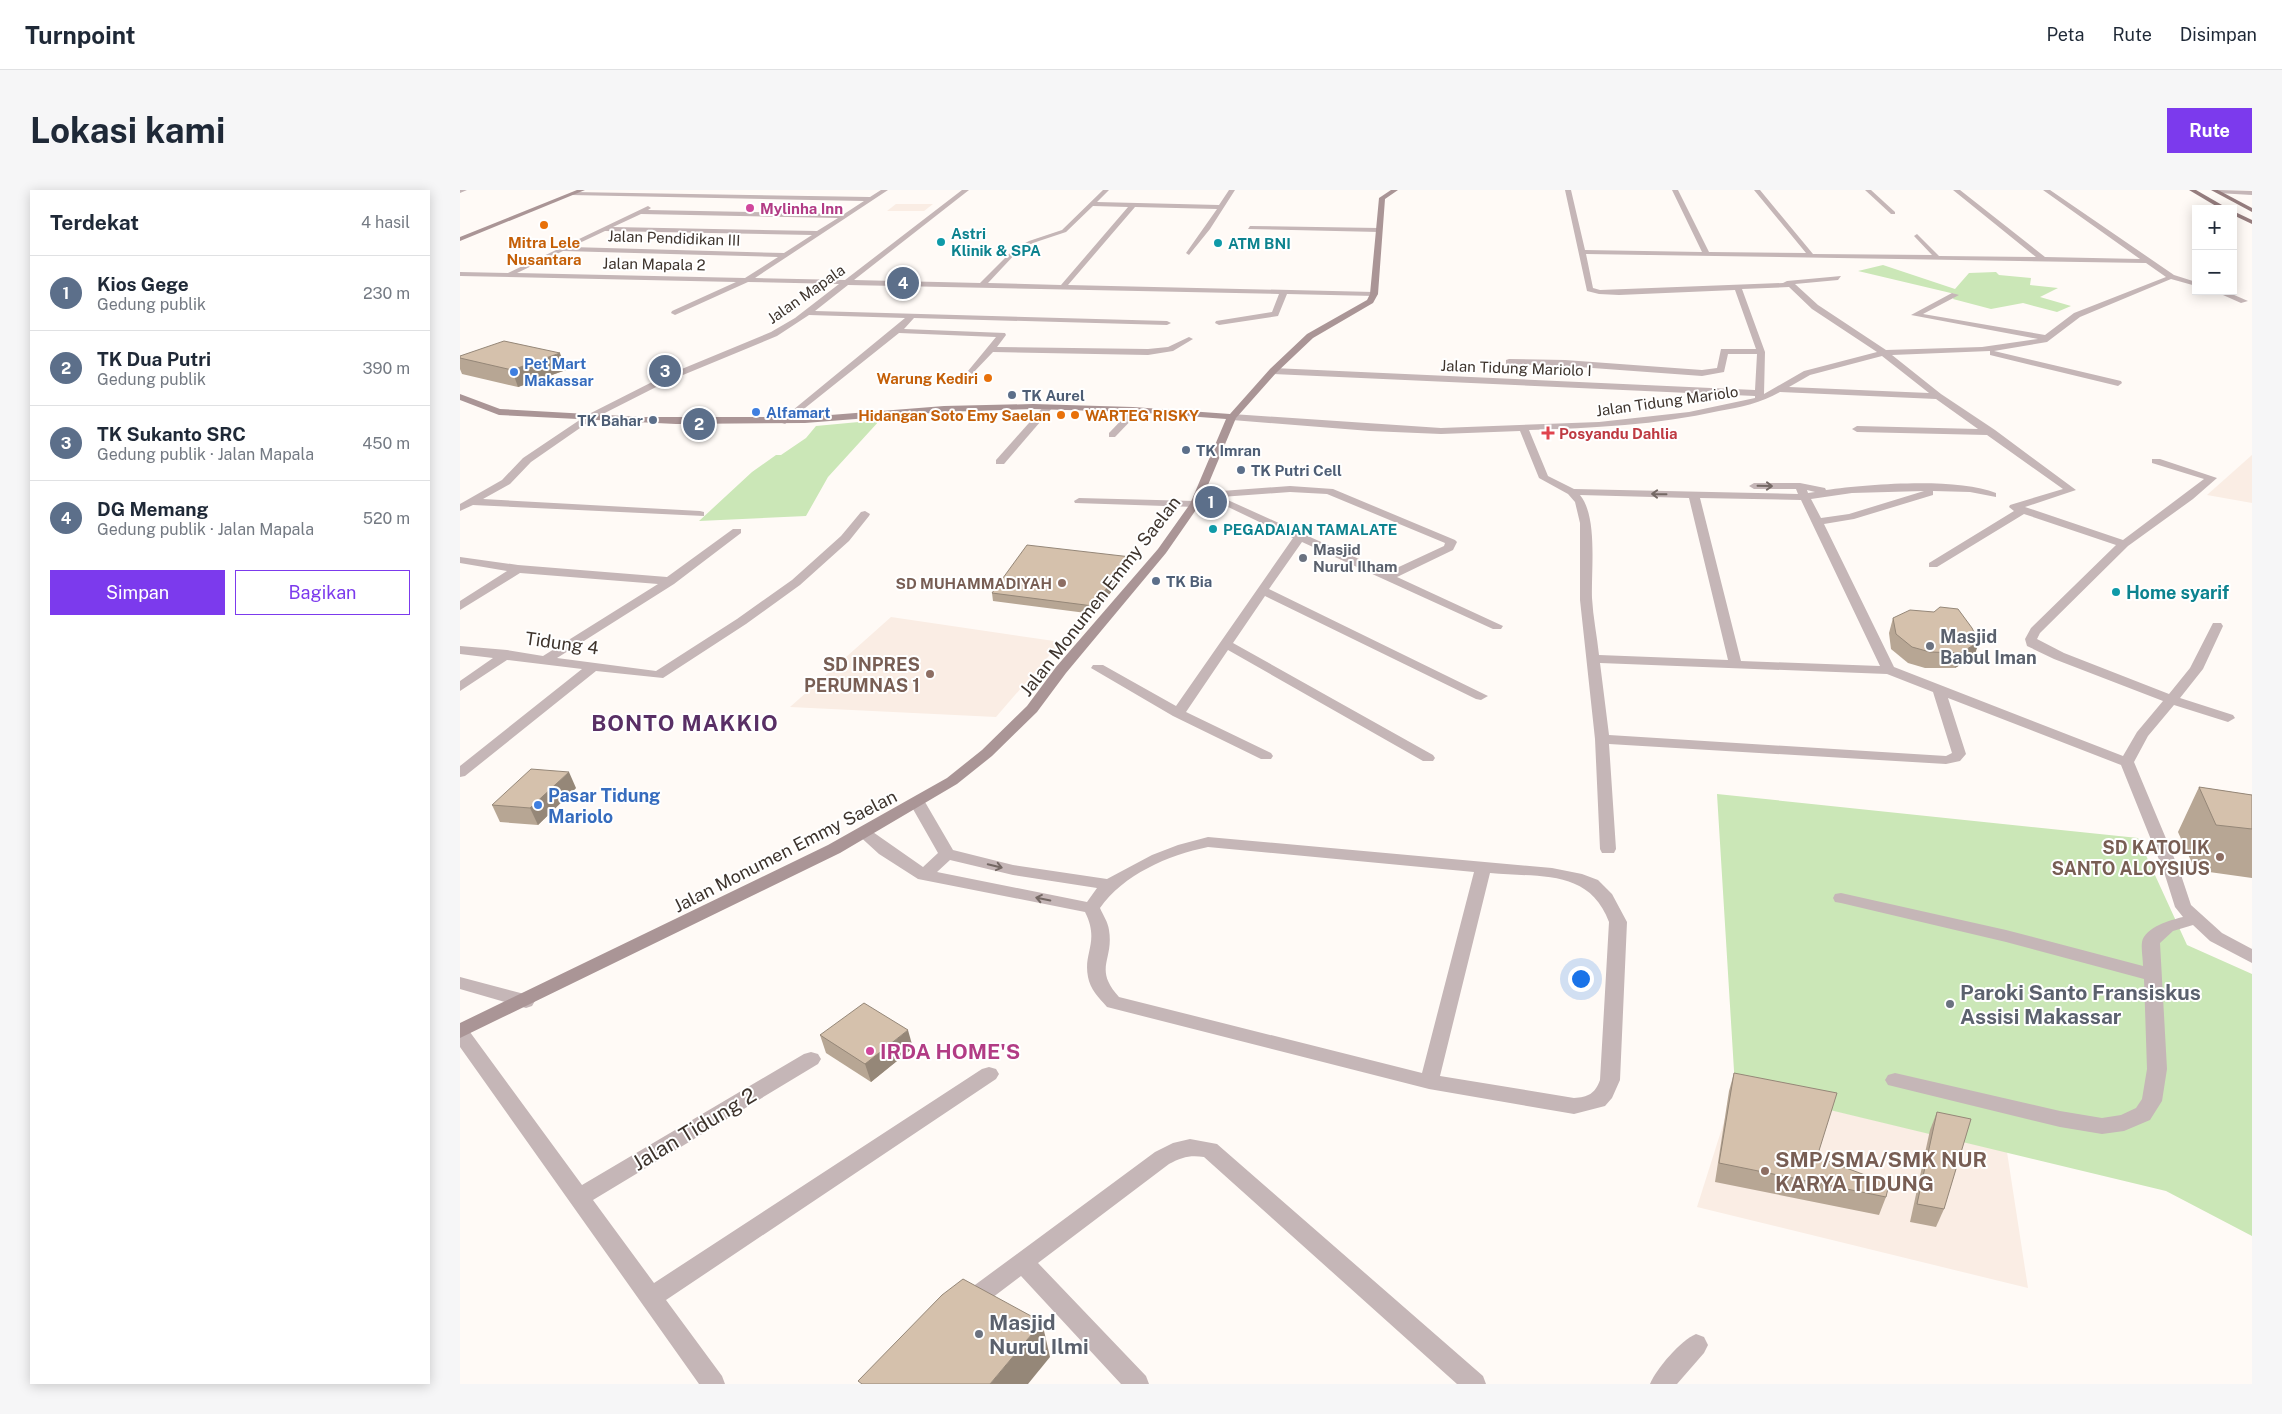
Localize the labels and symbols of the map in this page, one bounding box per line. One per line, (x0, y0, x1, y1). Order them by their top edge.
place label: Mylinha Inn (760, 200, 843, 217)
marker: Mylinha Inn (744, 202, 756, 214)
marker: Mitra Lele Nusantara (538, 219, 550, 231)
place label: Astri Klinik & SPA (951, 225, 1041, 259)
street label: Jalan Pendidikan III (607, 227, 741, 249)
place label: Mitra Lele Nusantara (507, 234, 581, 268)
place label: ATM BNI (1228, 235, 1291, 252)
marker: Astri Klinik & SPA (935, 236, 947, 248)
marker: ATM BNI (1212, 237, 1224, 249)
street label: Jalan Mapala 2 (602, 255, 706, 273)
street label: Jalan Mapala (764, 261, 848, 327)
pin: 4 (887, 264, 919, 302)
pin: 3 (649, 352, 681, 390)
place label: Pet Mart Makassar (524, 355, 594, 389)
street label: Jalan Tidung Mariolo I (1440, 357, 1592, 379)
marker: Pet Mart Makassar (508, 366, 520, 378)
place label: Warung Kediri (877, 370, 978, 387)
marker: Warung Kediri (982, 372, 994, 384)
street label: Jalan Tidung Mariolo (1595, 383, 1739, 419)
place label: TK Aurel (1022, 387, 1085, 404)
marker: TK Aurel (1006, 389, 1018, 401)
place label: Alfamart (766, 404, 830, 421)
pin: 2 (683, 405, 715, 443)
marker: Alfamart (750, 406, 762, 418)
place label: Hidangan Soto Emy Saelan (858, 407, 1051, 424)
place label: WARTEG RISKY (1085, 407, 1199, 424)
marker: Hidangan Soto Emy Saelan (1055, 409, 1067, 421)
marker: WARTEG RISKY (1069, 409, 1081, 421)
place label: TK Bahar (577, 412, 643, 429)
marker: TK Bahar (647, 414, 659, 426)
place label: Posyandu Dahlia (1559, 425, 1678, 442)
marker: Posyandu Dahlia (1541, 426, 1555, 440)
place label: TK Imran (1196, 442, 1261, 459)
marker: TK Imran (1180, 444, 1192, 456)
place label: TK Putri Cell (1251, 462, 1342, 479)
marker: TK Putri Cell (1235, 464, 1247, 476)
one-way arrow (1756, 481, 1772, 491)
pin: 1 (1195, 483, 1227, 521)
one-way arrow (1651, 490, 1667, 499)
street label: Jalan Monumen Emmy Saelan (1015, 492, 1185, 700)
place label: PEGADAIAN TAMALATE (1223, 521, 1397, 538)
marker: PEGADAIAN TAMALATE (1207, 523, 1219, 535)
place label: Masjid Nurul Ilham (1313, 541, 1397, 575)
marker: Masjid Nurul Ilham (1297, 552, 1309, 564)
place label: TK Bia (1166, 573, 1212, 590)
place label: SD MUHAMMADIYAH (896, 575, 1052, 592)
marker: TK Bia (1150, 575, 1162, 587)
marker: SD MUHAMMADIYAH (1056, 577, 1068, 589)
place label: Home syarif (2126, 582, 2229, 603)
marker: Home syarif (2110, 586, 2122, 598)
place label: Masjid Babul Iman (1940, 626, 2037, 668)
street label: Tidung 4 (524, 627, 600, 659)
marker: Masjid Babul Iman (1924, 640, 1936, 652)
place label: SD INPRES PERUMNAS 1 (804, 654, 920, 696)
marker: SD INPRES PERUMNAS 1 (924, 668, 936, 680)
district label: BONTO MAKKIO (591, 710, 779, 736)
place label: Pasar Tidung Mariolo (548, 785, 660, 827)
street label: Jalan Monumen Emmy Saelan (670, 785, 900, 917)
marker: Pasar Tidung Mariolo (532, 799, 544, 811)
place label: SD KATOLIK SANTO ALOYSIUS (2051, 837, 2210, 879)
marker: SD KATOLIK SANTO ALOYSIUS (2214, 851, 2226, 863)
one-way arrow (986, 862, 1002, 871)
one-way arrow (1036, 893, 1052, 903)
your location (1568, 966, 1594, 992)
place label: Paroki Santo Fransiskus Assisi Makassar (1960, 980, 2201, 1029)
marker: Paroki Santo Fransiskus Assisi Makassar (1944, 998, 1956, 1010)
place label: IRDA HOME'S (880, 1039, 1020, 1064)
marker: IRDA HOME'S (864, 1045, 876, 1057)
street label: Jalan Tidung 2 (627, 1082, 761, 1176)
place label: SMP/SMA/SMK NUR KARYA TIDUNG (1775, 1147, 1987, 1196)
marker: SMP/SMA/SMK NUR KARYA TIDUNG (1759, 1165, 1771, 1177)
place label: Masjid Nurul Ilmi (989, 1310, 1089, 1359)
marker: Masjid Nurul Ilmi (973, 1328, 985, 1340)

